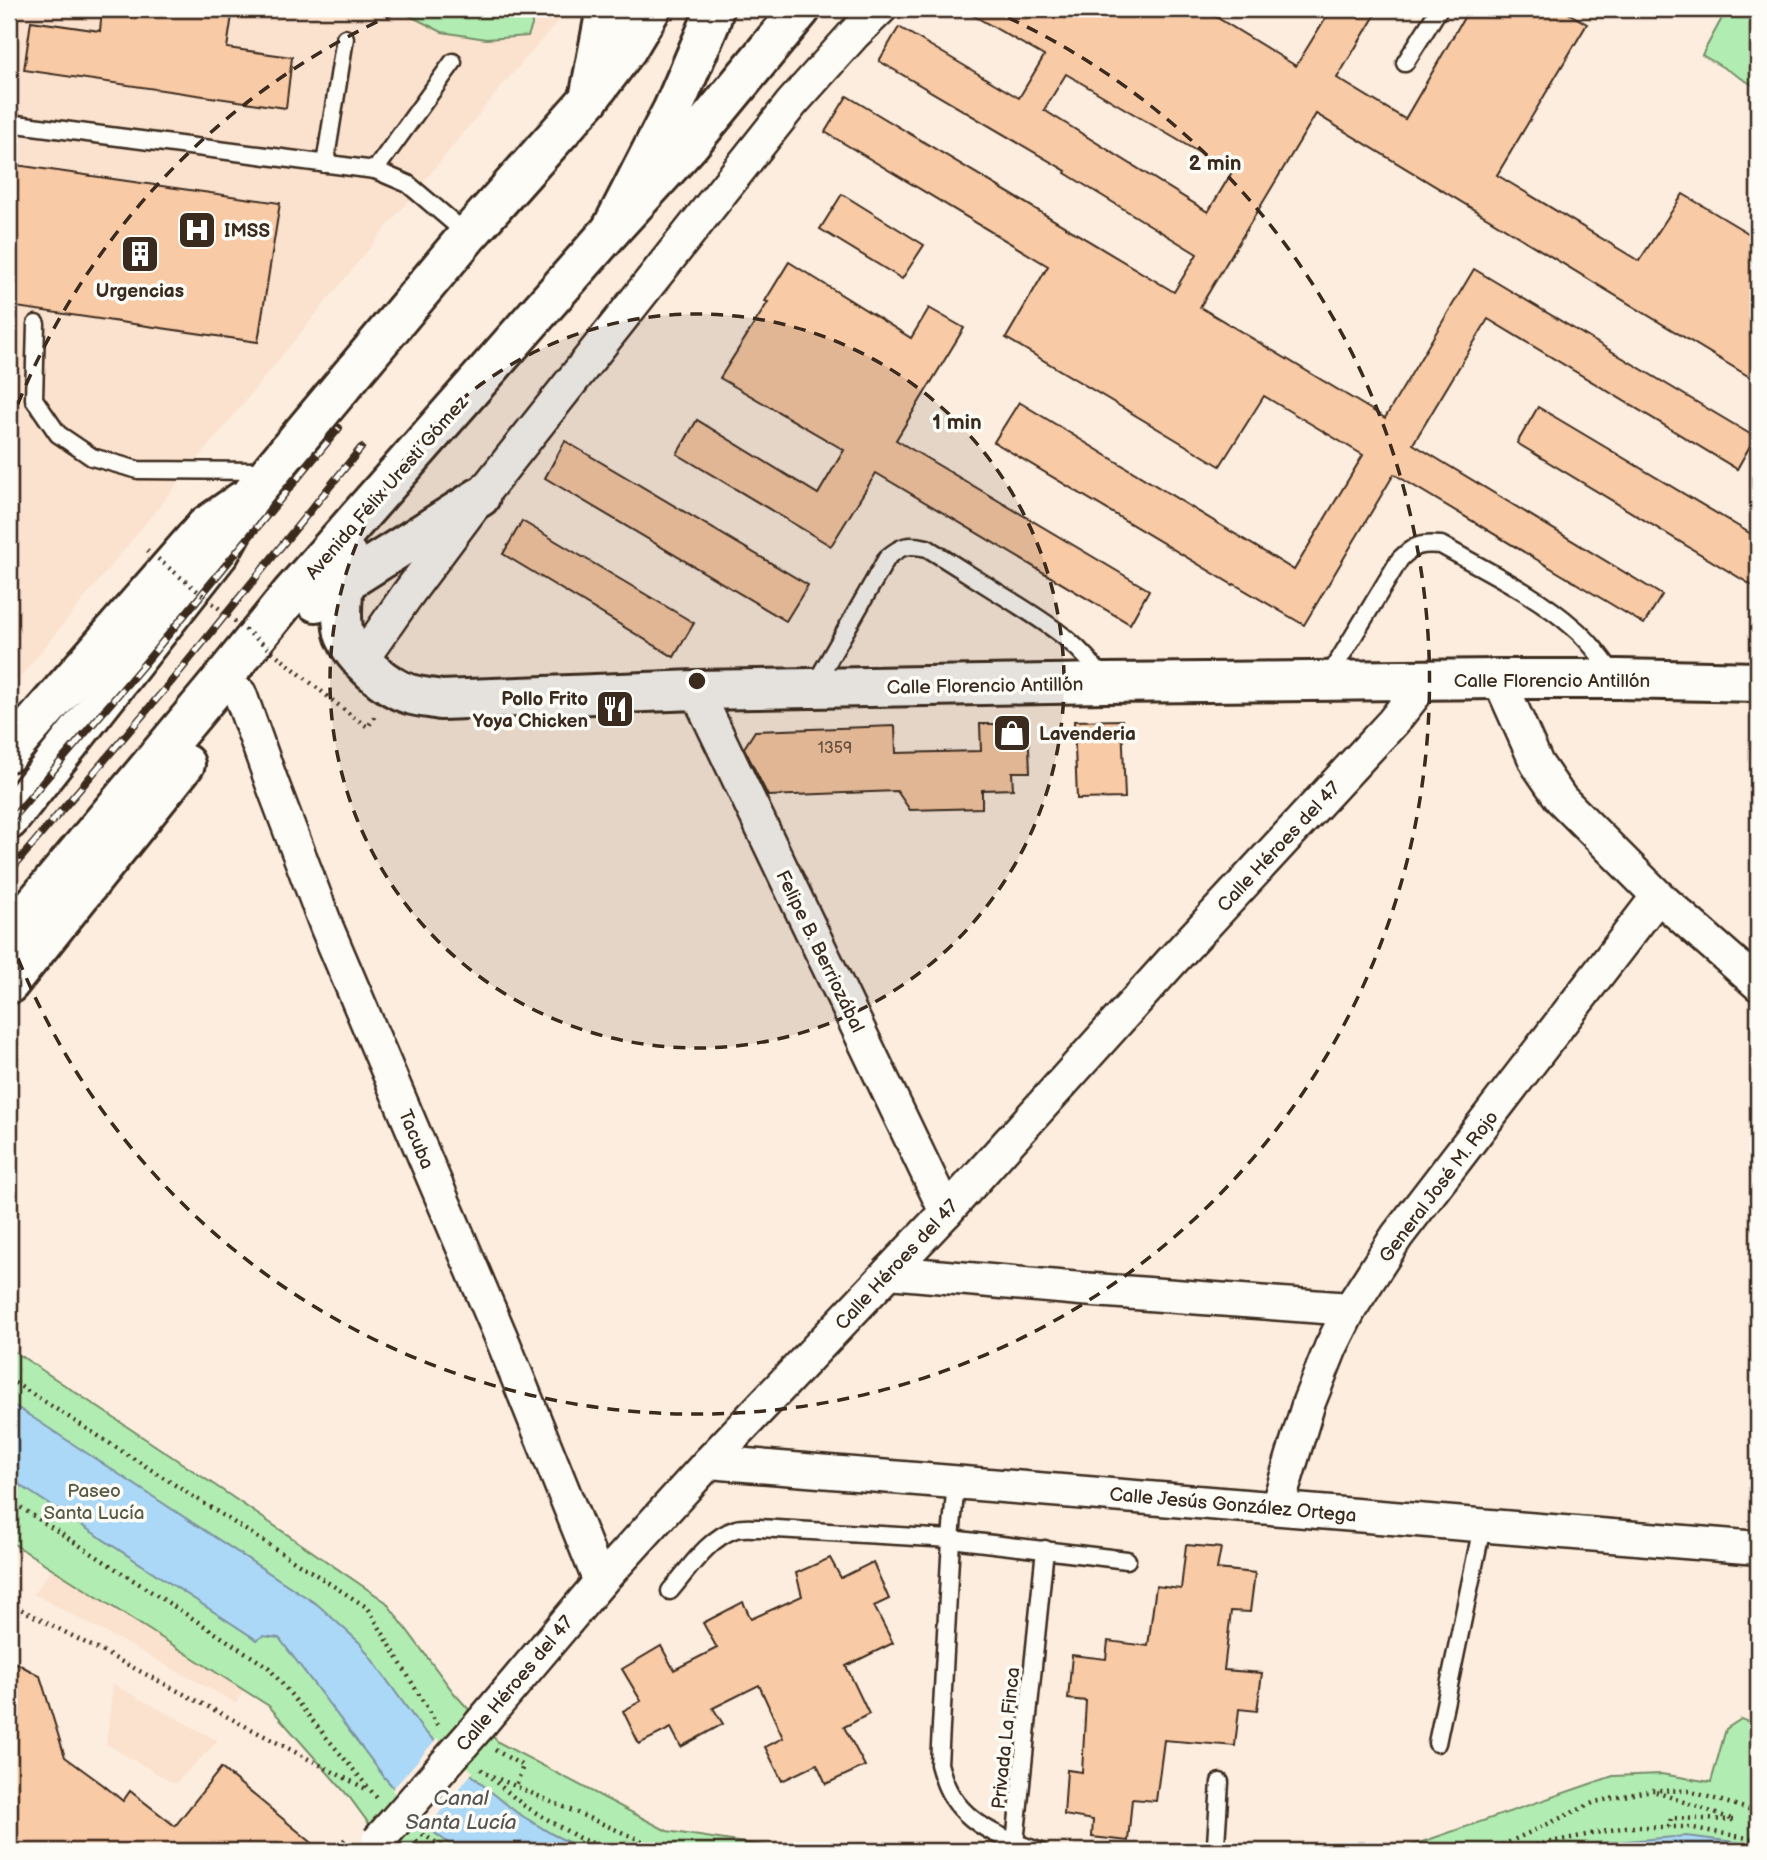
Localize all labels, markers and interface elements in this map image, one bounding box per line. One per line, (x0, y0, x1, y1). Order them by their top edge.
text: 2 min (1188, 151, 1242, 176)
hospital icon: IMSS (176, 209, 218, 251)
place label: IMSS (224, 220, 270, 243)
building icon: Urgencias (119, 233, 161, 275)
place label: Urgencias (96, 280, 184, 303)
street label: Avenida Félix Uresti Gómez (301, 391, 474, 584)
text: 1 min (932, 410, 982, 435)
centre of rings (685, 669, 709, 693)
street label: Calle Florencio Antillón (1454, 670, 1650, 693)
street label: Calle Florencio Antillón (887, 673, 1084, 700)
place label: Pollo Frito Yoya Chicken (473, 688, 588, 733)
restaurant icon: Pollo Frito Yoya Chicken (594, 688, 636, 730)
shop icon: Lavenderia (991, 712, 1033, 754)
place label: Lavenderia (1039, 723, 1136, 746)
house number: 1359 (818, 739, 852, 758)
street label: Calle Héroes del 47 (1213, 777, 1346, 917)
street label: Felipe B. Berriozábal (770, 867, 869, 1037)
street label: Tacuba (393, 1106, 438, 1173)
street label: General José M. Rojo (1375, 1107, 1504, 1267)
street label: Calle Héroes del 47 (831, 1195, 964, 1335)
park label: Paseo Santa Lucía (44, 1480, 145, 1525)
street label: Calle Jesús González Ortega (1108, 1483, 1357, 1528)
street label: Calle Héroes del 47 (452, 1611, 579, 1756)
street label: Privada La Finca (988, 1666, 1025, 1810)
water label: Canal Santa Lucía (405, 1786, 517, 1835)

